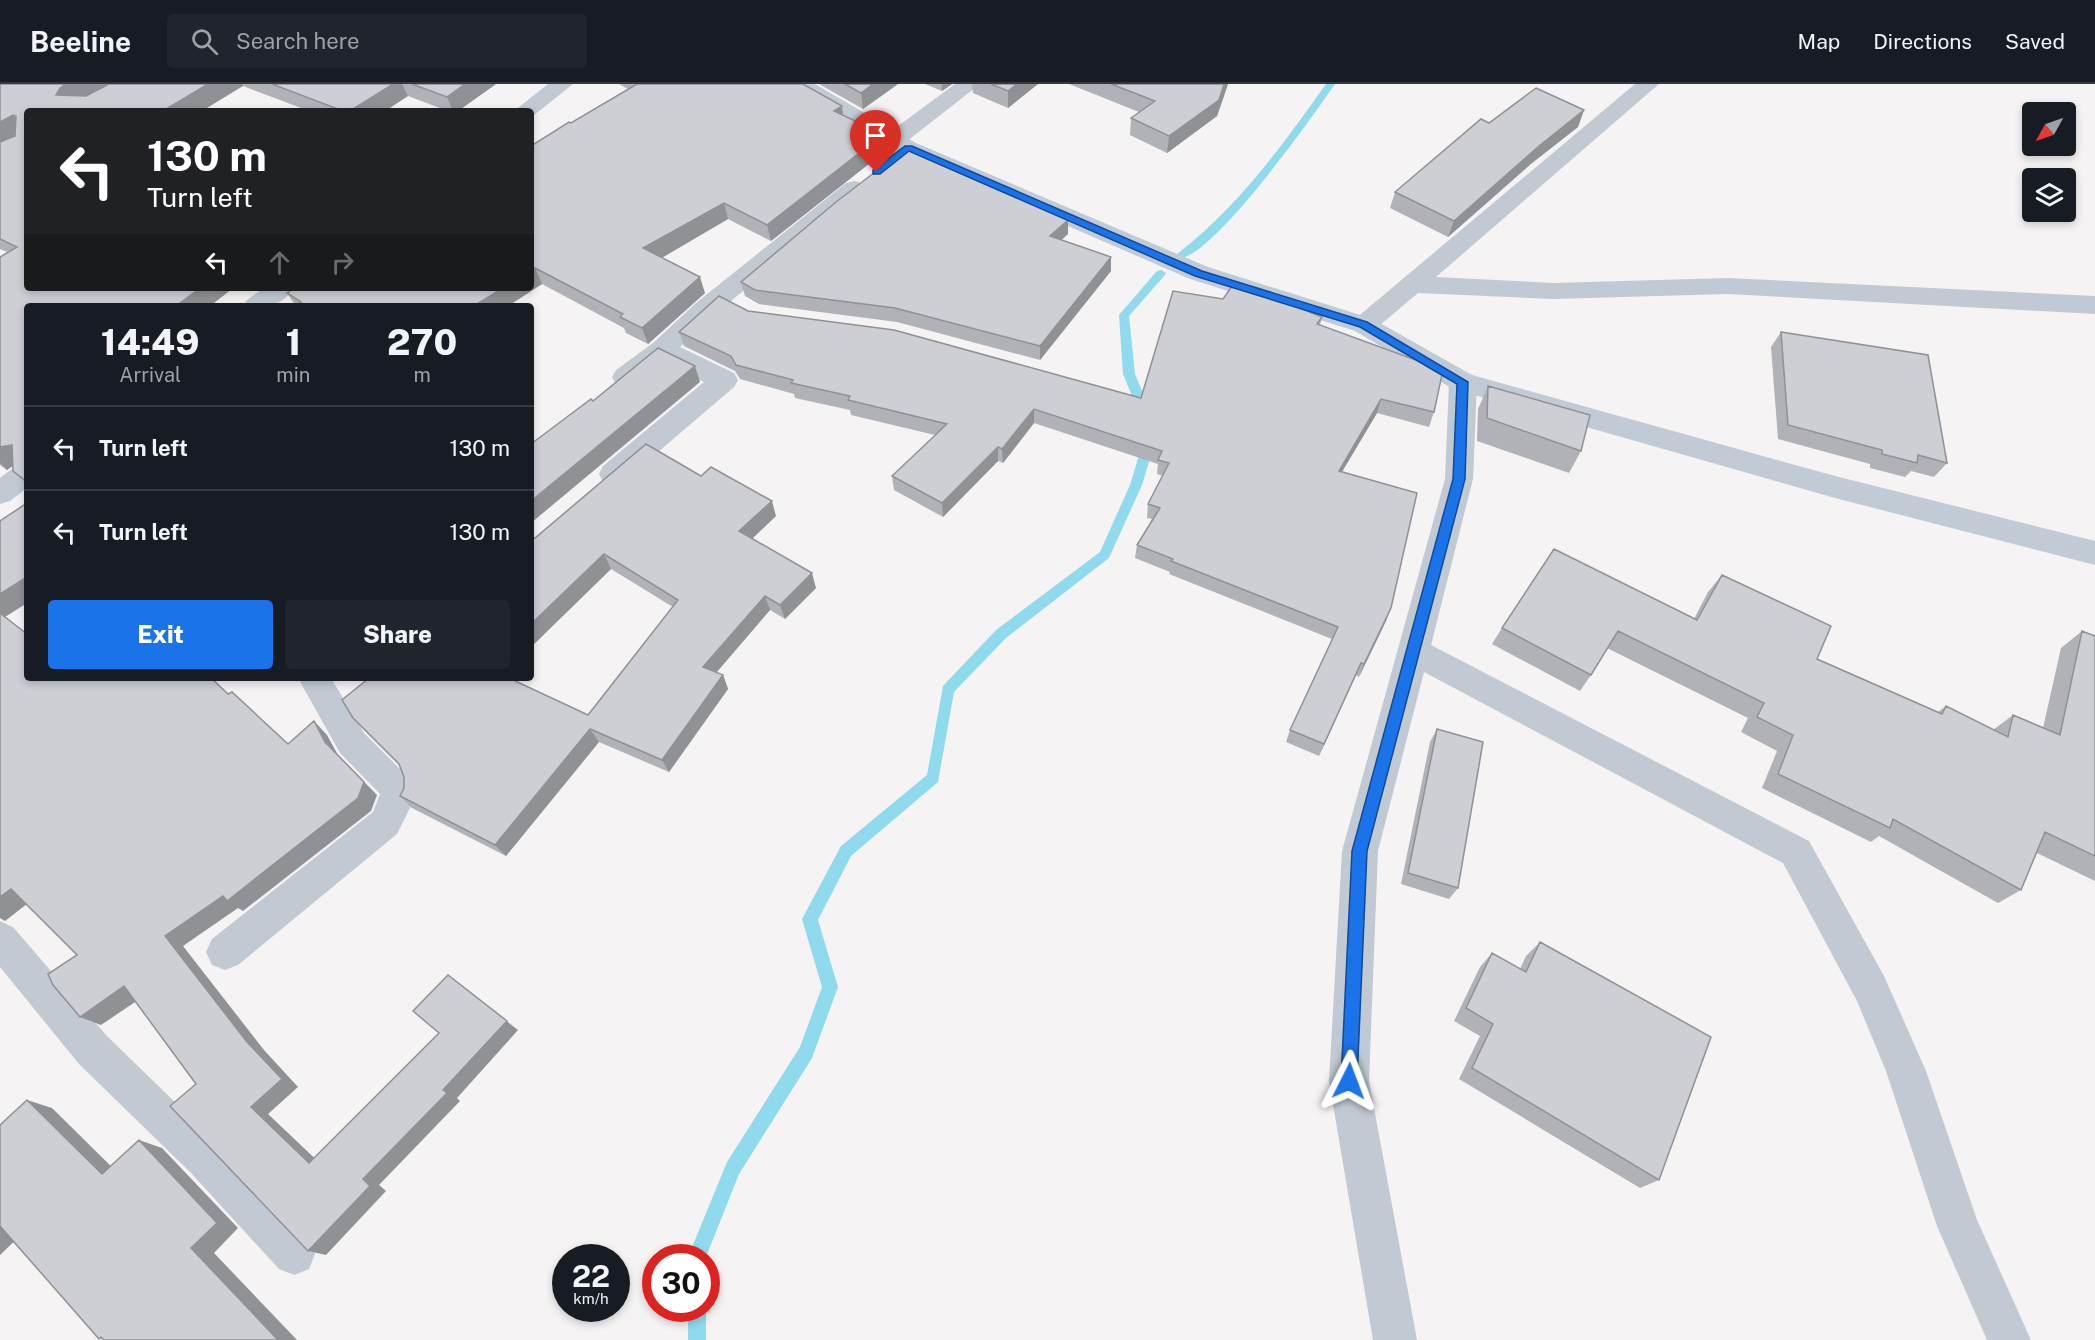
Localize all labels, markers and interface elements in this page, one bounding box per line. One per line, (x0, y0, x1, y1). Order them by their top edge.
search box (167, 14, 587, 68)
text: Beeline (30, 25, 131, 58)
icon: search (188, 25, 221, 58)
text: Search here (236, 28, 360, 54)
text: Map (1798, 29, 1840, 54)
text: Directions (1873, 29, 1972, 54)
text: Saved (2005, 29, 2065, 54)
north arrow (2022, 102, 2076, 156)
map controls (2022, 102, 2076, 222)
pin (850, 110, 901, 172)
icon: arrive (859, 119, 892, 152)
text: 130 m (147, 131, 267, 180)
icon: left (48, 132, 126, 210)
button: layers (2022, 168, 2076, 222)
text: Turn left (147, 181, 253, 213)
icon: left (200, 246, 233, 279)
icon: ahead (263, 246, 296, 279)
icon: right (326, 246, 359, 279)
text: 14:49 (101, 321, 199, 363)
text: 1 (285, 321, 301, 363)
text: 270 (387, 321, 457, 363)
text: Arrival (119, 363, 181, 387)
text: min (276, 363, 310, 387)
text: m (413, 363, 431, 387)
icon: left (48, 432, 81, 465)
text: Turn left (99, 435, 188, 461)
text: 130 m (449, 435, 510, 461)
icon: left (48, 516, 81, 549)
text: Turn left (99, 519, 188, 545)
text: 130 m (449, 519, 510, 545)
button: Exit (48, 600, 273, 669)
button: Share (285, 600, 510, 669)
position arrow (1317, 1049, 1381, 1113)
speed limit sign: 30 (642, 1244, 720, 1322)
text: 22 (572, 1258, 610, 1294)
text: km/h (573, 1290, 609, 1307)

